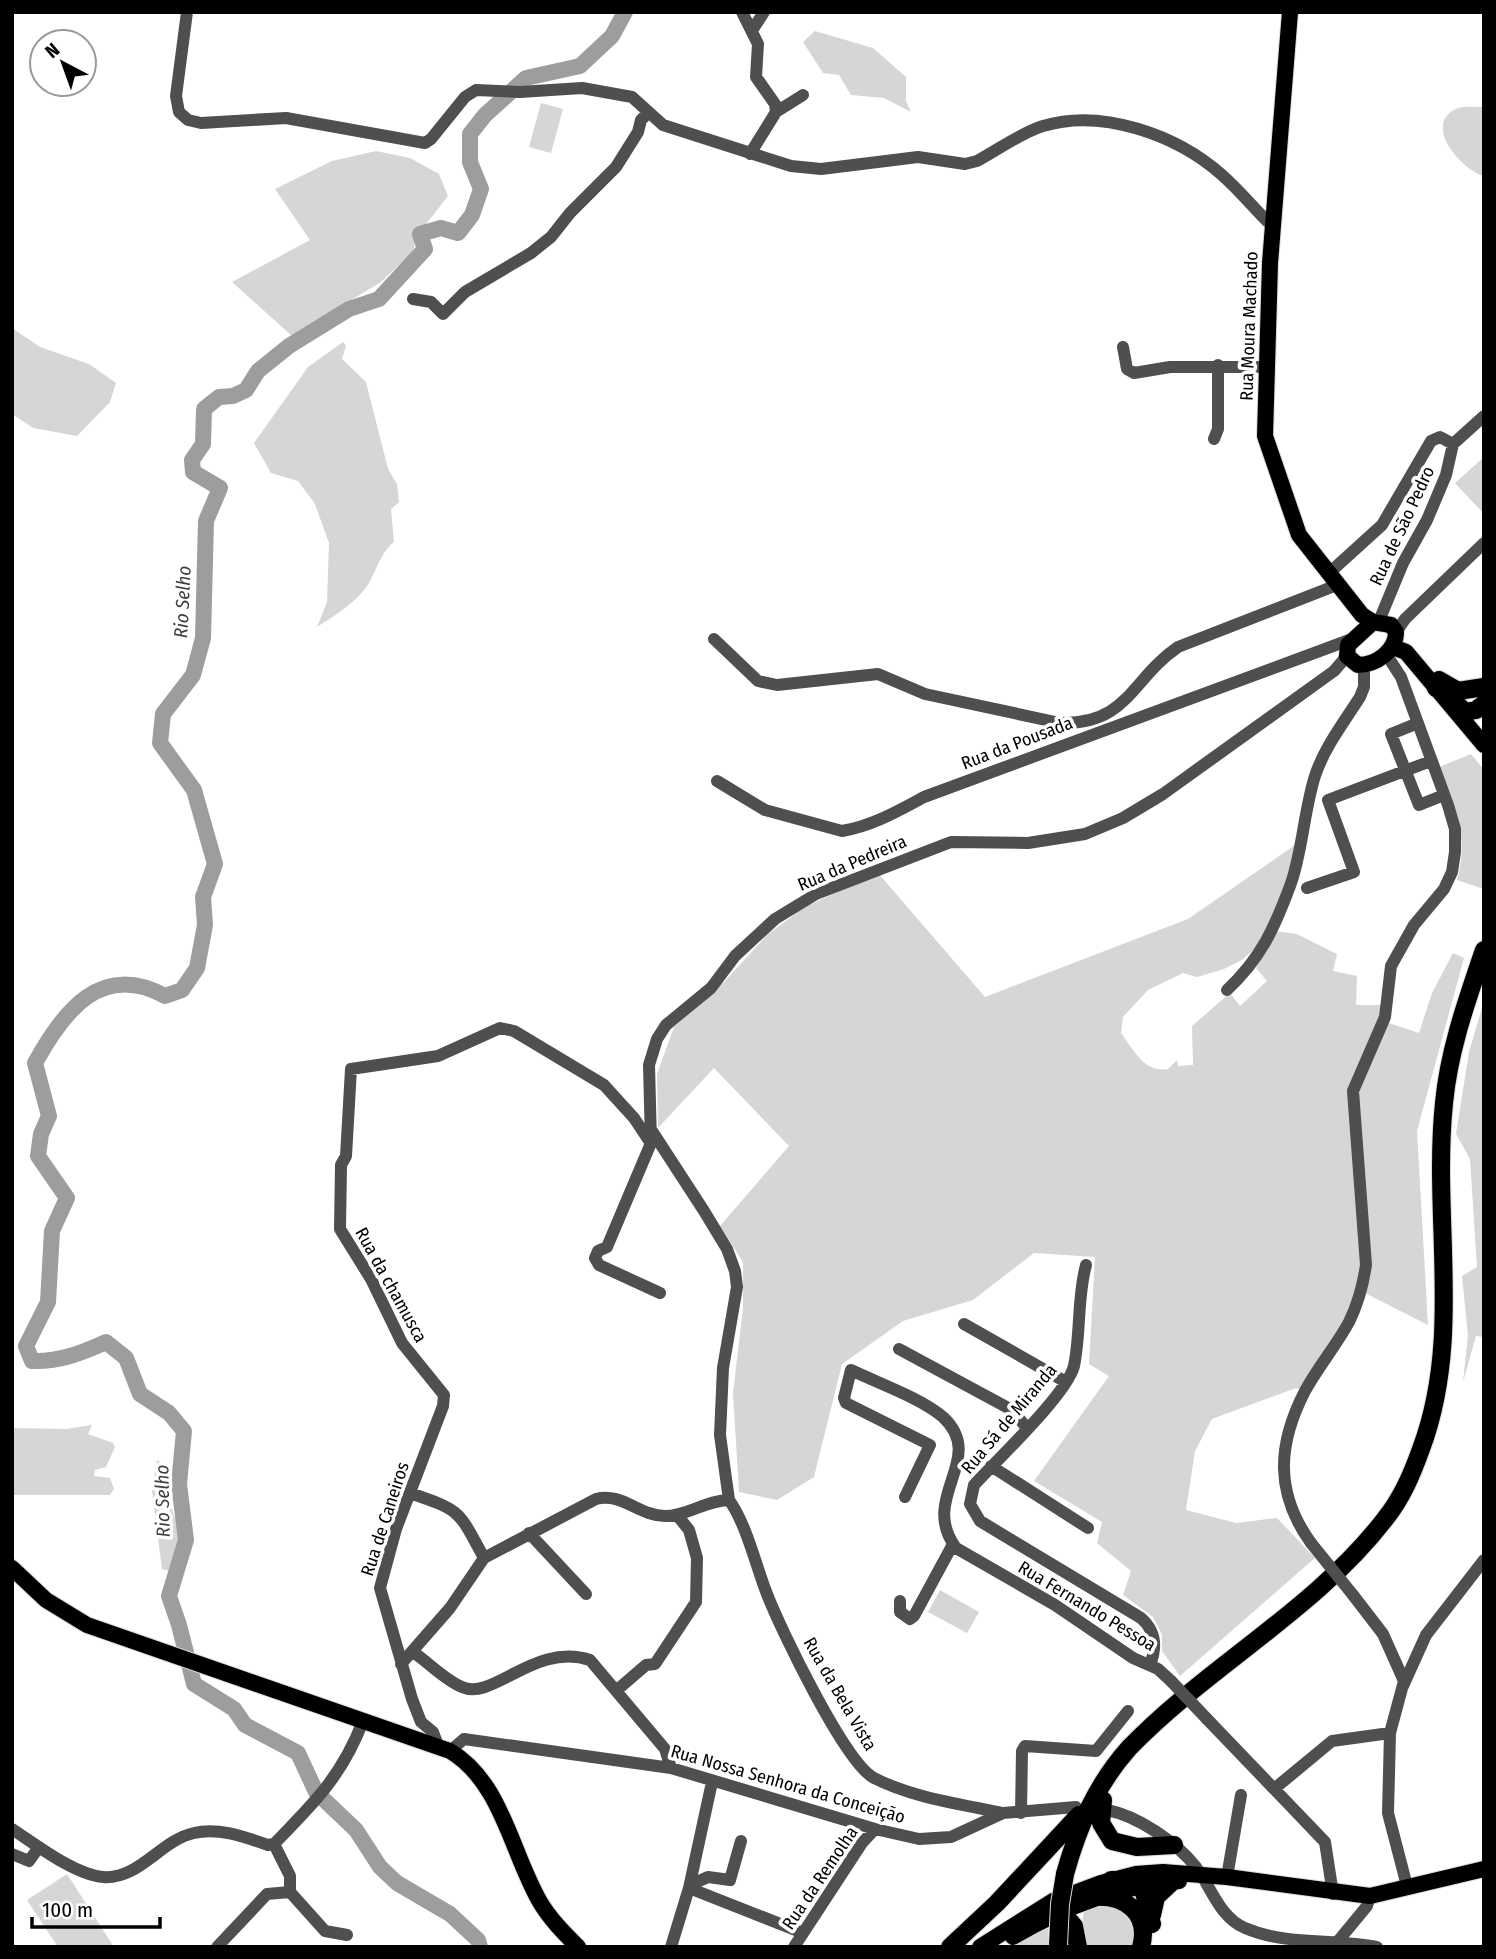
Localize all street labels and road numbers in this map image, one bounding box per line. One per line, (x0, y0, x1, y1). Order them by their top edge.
street label: Rua Moura Machado (1235, 251, 1263, 401)
street label: Rua de São Pedro (1365, 463, 1439, 589)
street label: Rua da Pousada (958, 712, 1076, 774)
street label: Rua da Pedreira (794, 830, 910, 896)
street label: Rua da chamusca (350, 1224, 432, 1347)
street label: Rua Sá de Miranda (957, 1359, 1062, 1478)
street label: Rua de Caneiros (356, 1459, 414, 1579)
street label: Rua Fernando Pessoa (1014, 1556, 1160, 1656)
street label: Rua da Bela Vista (799, 1633, 881, 1755)
street label: Rua Nossa Senhora da Conceição (668, 1740, 908, 1828)
street label: Rua da Remolha (777, 1822, 863, 1934)

